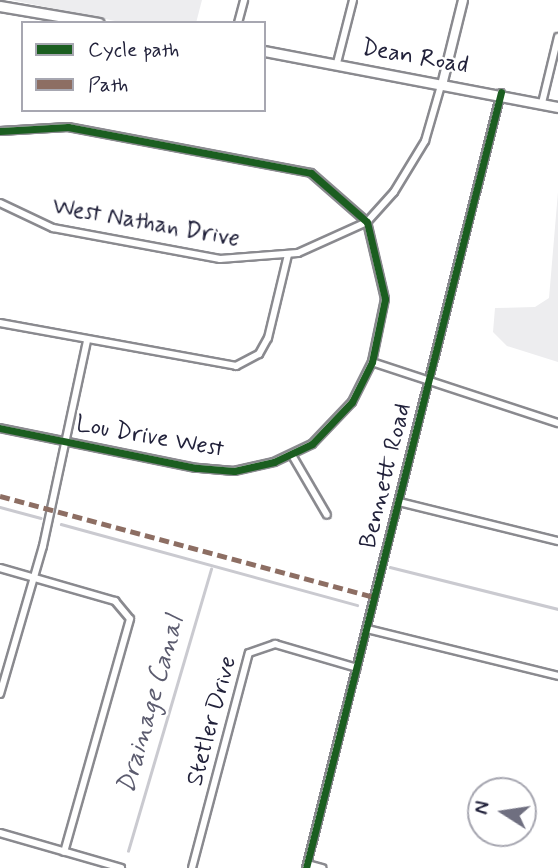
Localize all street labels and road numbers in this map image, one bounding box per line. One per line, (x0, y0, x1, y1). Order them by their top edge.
street label: Dean Road (360, 34, 470, 80)
street label: West Nathan Drive (51, 193, 241, 253)
street label: Bennett Road (354, 400, 418, 552)
street label: Lou Drive West (74, 410, 226, 464)
street label: Stetler Drive (181, 654, 243, 788)

